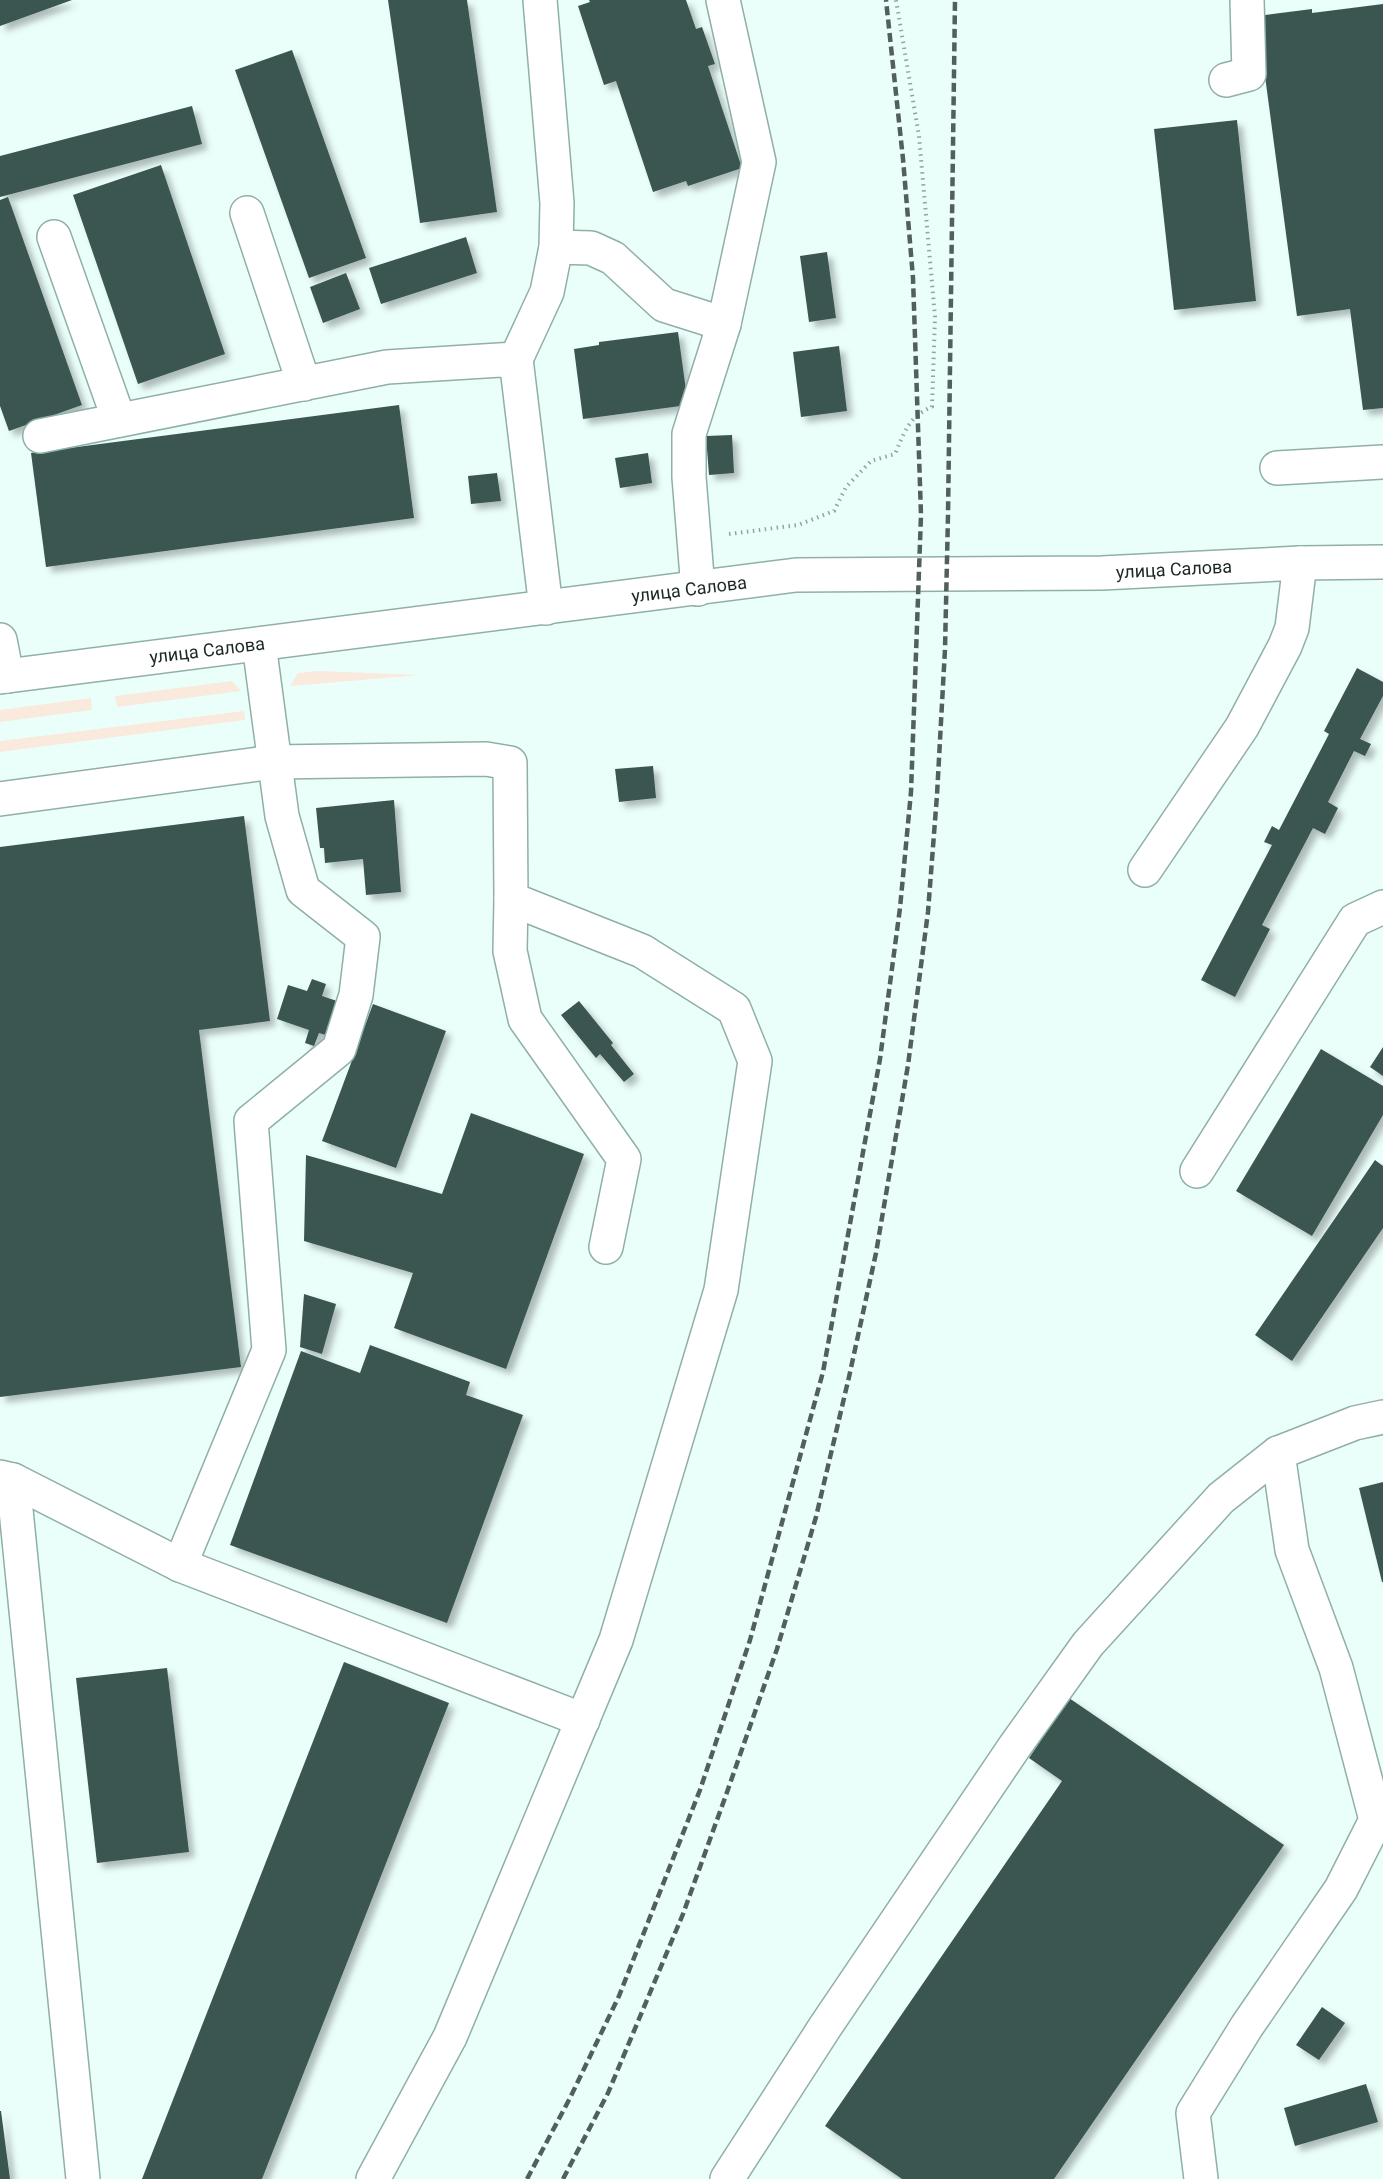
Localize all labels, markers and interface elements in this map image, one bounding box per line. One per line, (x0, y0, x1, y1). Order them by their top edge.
street label: улица Салова (1115, 555, 1233, 583)
street label: улица Салова (630, 572, 748, 606)
street label: улица Салова (148, 633, 266, 667)

